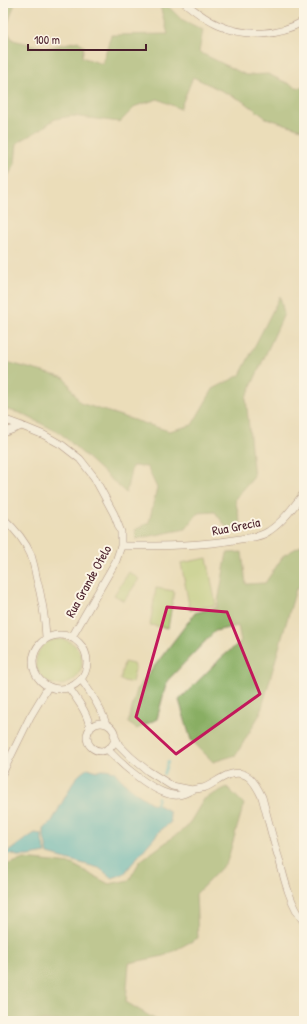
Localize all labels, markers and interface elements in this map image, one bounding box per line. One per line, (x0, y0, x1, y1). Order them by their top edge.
scale bar (28, 26, 146, 52)
text: 100 m (34, 31, 60, 48)
street label: Rua Grecia (210, 513, 262, 539)
street label: Rua Grande Otelo (61, 542, 115, 620)

